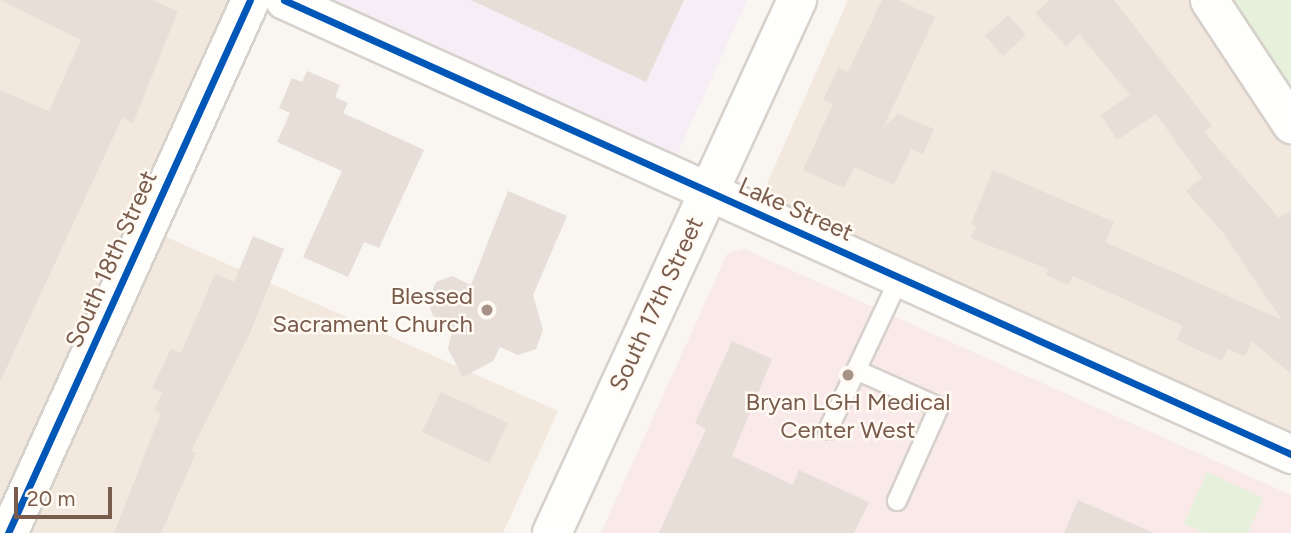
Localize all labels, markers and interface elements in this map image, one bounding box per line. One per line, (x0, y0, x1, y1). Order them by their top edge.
street label: South 18th Street (59, 166, 163, 352)
street label: Lake Street (734, 171, 858, 247)
street label: South 17th Street (603, 212, 709, 396)
place label: Blessed Sacrament Church (272, 282, 473, 338)
marker: Blessed Sacrament Church (479, 302, 495, 318)
marker: Bryan LGH Medical Center West (838, 365, 858, 385)
place label: Bryan LGH Medical Center West (746, 388, 950, 444)
scale bar (18, 474, 116, 518)
text: 20 m (27, 486, 75, 511)

